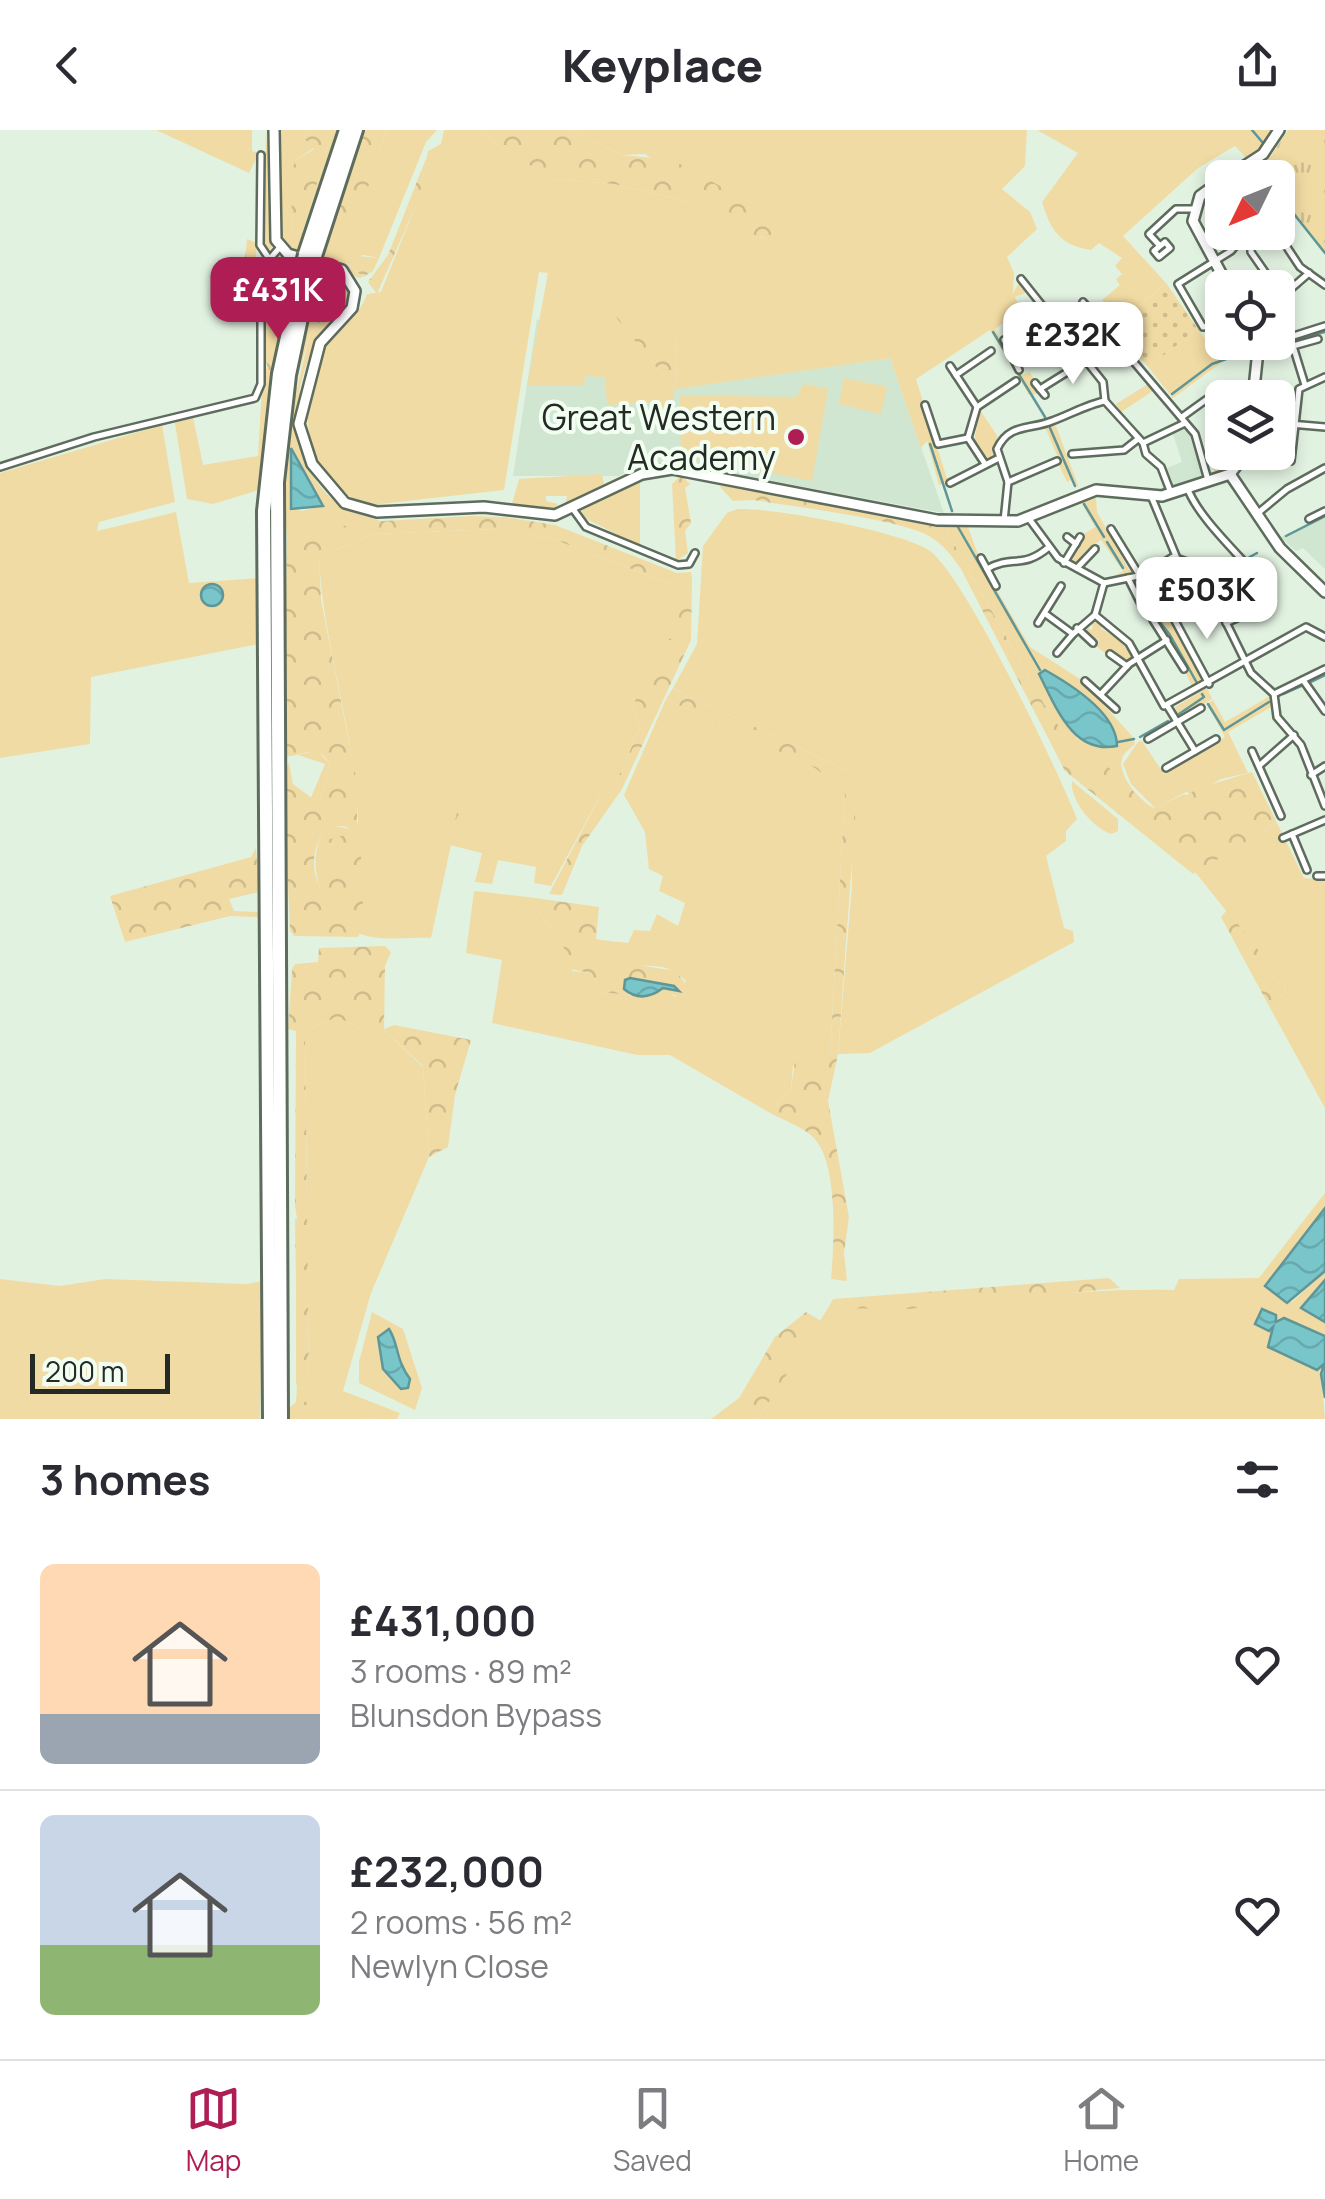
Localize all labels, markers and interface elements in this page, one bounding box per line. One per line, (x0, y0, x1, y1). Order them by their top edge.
text: Keyplace (562, 34, 763, 96)
icon: back (40, 38, 95, 93)
icon: share (1230, 38, 1285, 93)
north arrow (1205, 160, 1295, 250)
map controls (1205, 160, 1295, 470)
pin: £431K (208, 257, 348, 342)
text: £431K (232, 267, 324, 311)
button: locate (1205, 270, 1295, 360)
pin: £232K (1003, 302, 1143, 387)
text: £232K (1025, 312, 1121, 356)
button: layers (1205, 380, 1295, 470)
place label: Great Western Academy (542, 393, 776, 481)
marker: Great Western Academy (785, 426, 807, 448)
pin: £503K (1137, 557, 1277, 642)
text: £503K (1158, 567, 1256, 611)
scale bar (30, 1349, 170, 1394)
text: 200 m (45, 1352, 124, 1390)
text: 3 homes (40, 1450, 210, 1508)
icon: filters (1230, 1452, 1285, 1507)
text: £431,000 (350, 1591, 536, 1649)
icon: home (120, 1604, 240, 1724)
icon: heart (1230, 1637, 1285, 1692)
text: 3 rooms · 89 m² (350, 1649, 572, 1693)
text: Blunsdon Bypass (350, 1693, 602, 1737)
text: £232,000 (350, 1842, 544, 1900)
icon: home (120, 1855, 240, 1975)
icon: heart (1230, 1888, 1285, 1943)
text: 2 rooms · 56 m² (350, 1900, 572, 1944)
text: Newlyn Close (350, 1944, 549, 1988)
tab: Map (186, 2081, 241, 2179)
tab: Saved (613, 2081, 692, 2179)
tab: Home (1063, 2081, 1139, 2179)

